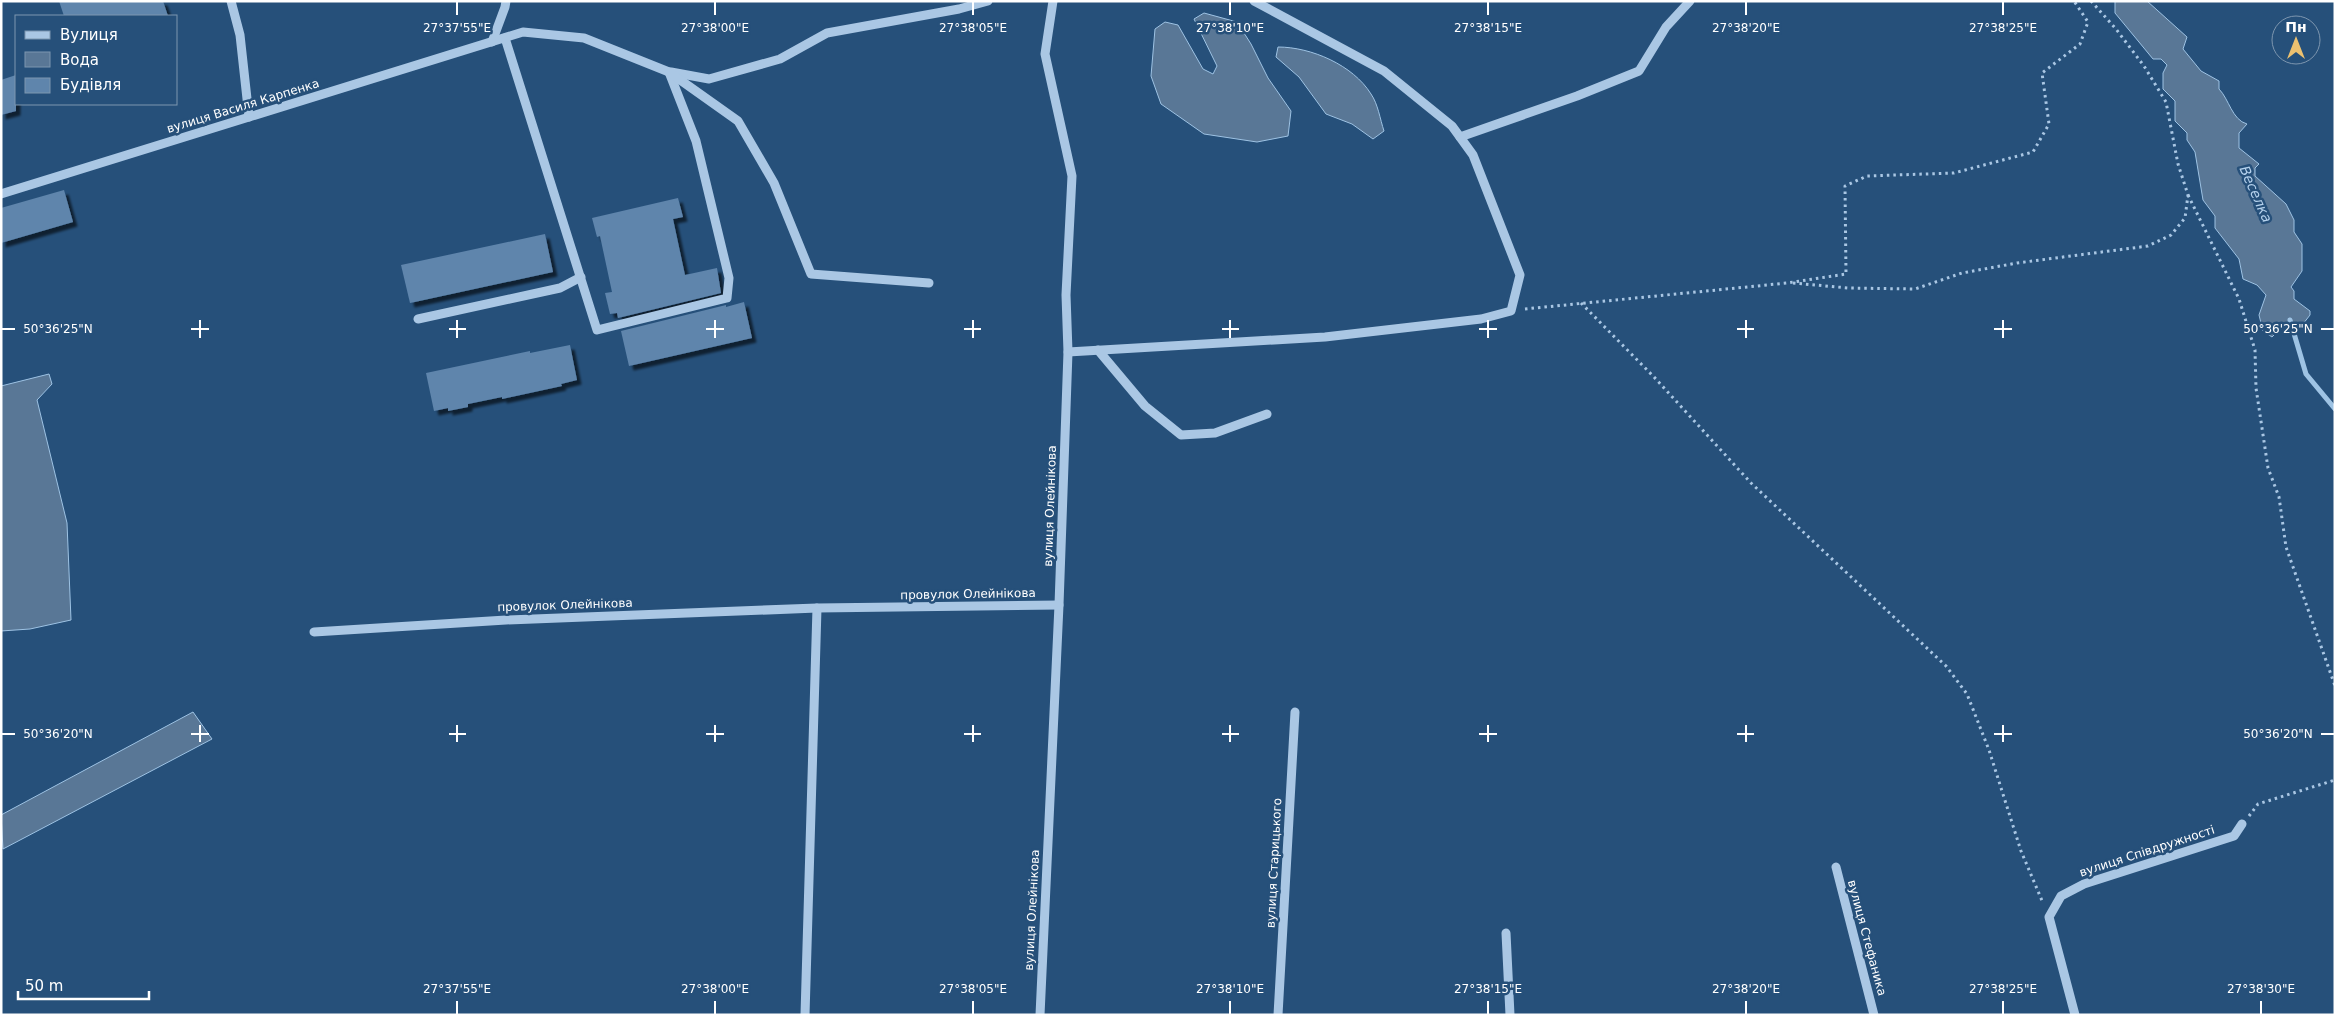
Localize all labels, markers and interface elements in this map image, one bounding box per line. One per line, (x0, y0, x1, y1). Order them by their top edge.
legend (15, 15, 178, 105)
north arrow (2271, 15, 2321, 65)
text: Пн (2285, 19, 2307, 35)
text: 27°37'55"E (423, 21, 491, 35)
text: 27°38'00"E (681, 21, 749, 35)
text: 27°38'05"E (939, 21, 1007, 35)
text: 27°38'10"E (1196, 21, 1264, 35)
text: 27°38'15"E (1454, 21, 1522, 35)
text: 27°38'20"E (1712, 21, 1780, 35)
text: 27°38'25"E (1969, 21, 2037, 35)
text: Вулиця (60, 26, 118, 44)
text: Вода (60, 51, 99, 69)
text: Будівля (60, 76, 121, 94)
street label: вулиця Василя Карпенка (165, 76, 321, 136)
water label: Веселка (2236, 163, 2276, 225)
text: 50°36'25"N (23, 322, 93, 336)
text: 50°36'25"N (2243, 322, 2313, 336)
street label: вулиця Олейнікова (1041, 445, 1059, 567)
street label: провулок Олейнікова (900, 586, 1036, 602)
street label: провулок Олейнікова (497, 596, 633, 614)
text: 50°36'20"N (23, 727, 93, 741)
text: 50°36'20"N (2243, 727, 2313, 741)
street label: вулиця Старицького (1264, 797, 1284, 929)
street label: вулиця Співдружності (2078, 822, 2216, 880)
street label: вулиця Олейнікова (1022, 849, 1042, 971)
street label: вулиця Стефаника (1845, 878, 1889, 998)
scale bar (18, 968, 149, 1000)
text: 50 m (25, 977, 63, 995)
text: 27°37'55"E (423, 982, 491, 996)
text: 27°38'00"E (681, 982, 749, 996)
text: 27°38'05"E (939, 982, 1007, 996)
text: 27°38'10"E (1196, 982, 1264, 996)
text: 27°38'15"E (1454, 982, 1522, 996)
text: 27°38'20"E (1712, 982, 1780, 996)
text: 27°38'25"E (1969, 982, 2037, 996)
text: 27°38'30"E (2227, 982, 2295, 996)

